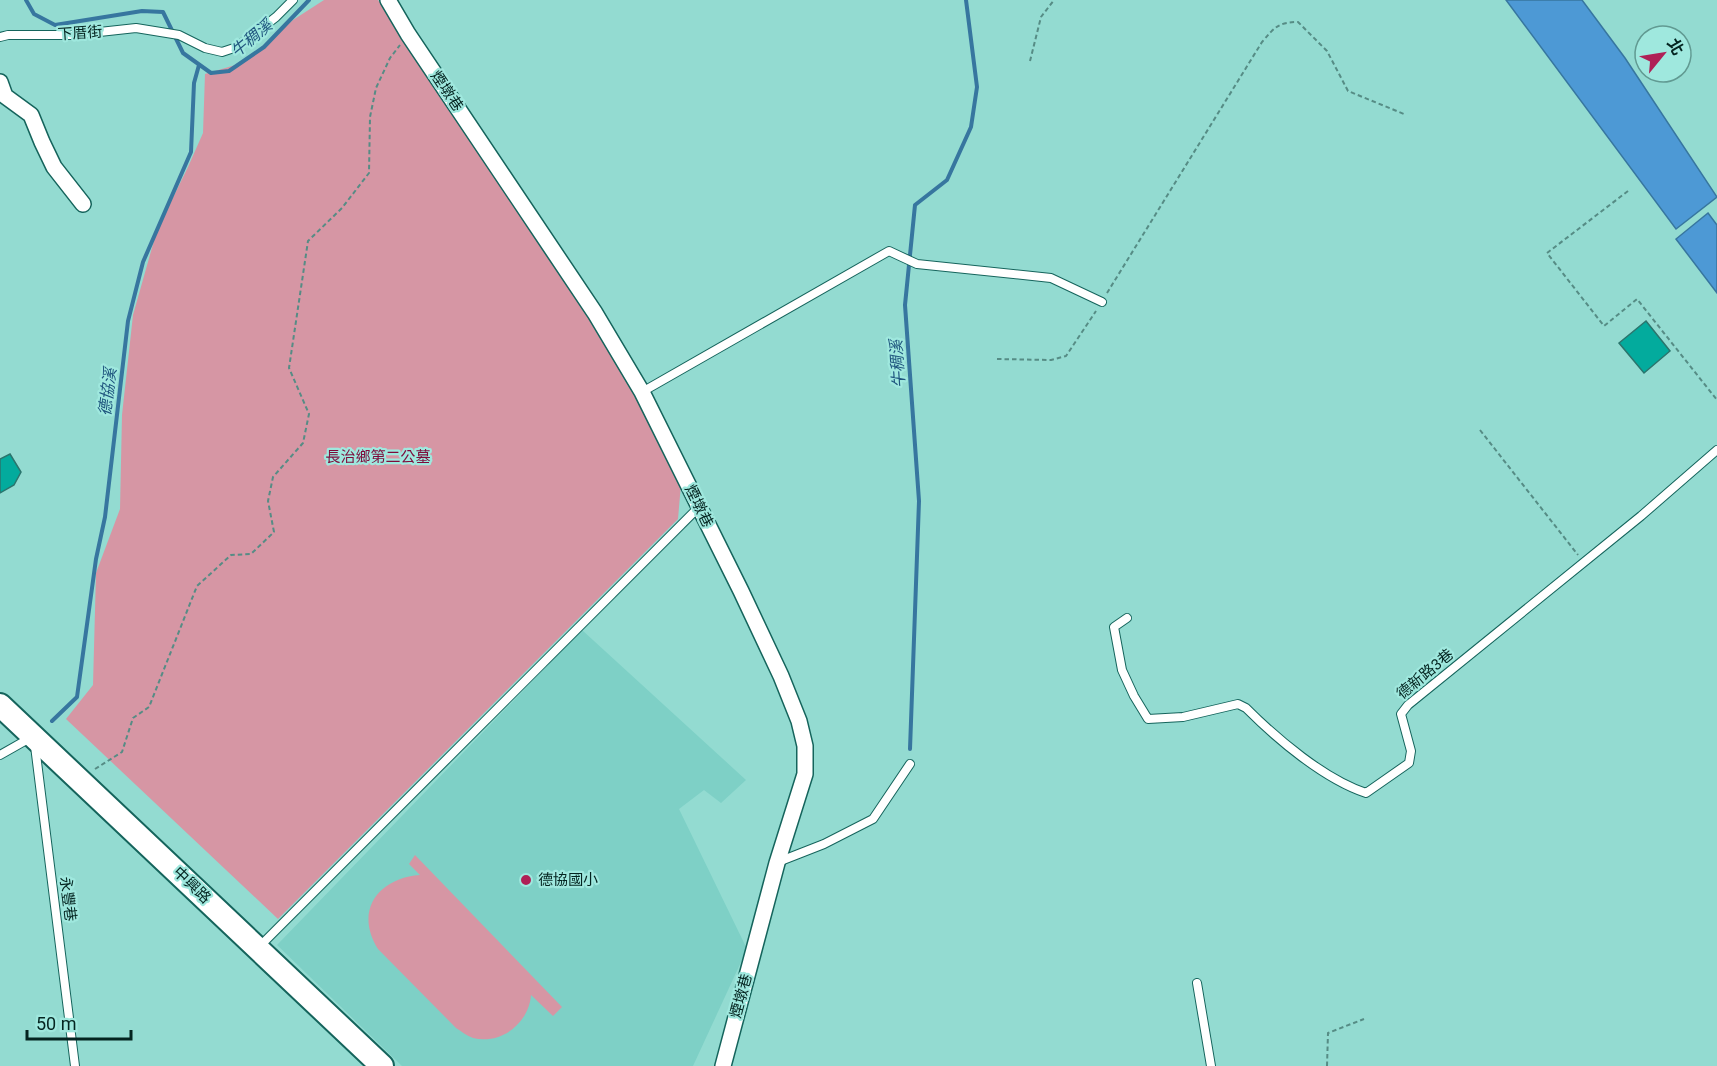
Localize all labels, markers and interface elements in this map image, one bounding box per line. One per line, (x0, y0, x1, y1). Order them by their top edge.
water label: 牛稠溪 (227, 14, 277, 61)
street label: 下厝街 (57, 22, 103, 44)
north arrow (1633, 24, 1693, 84)
text: 北 (1663, 35, 1688, 58)
street label: 煙墩巷 (427, 67, 467, 115)
water label: 牛稠溪 (886, 337, 909, 389)
water label: 德協溪 (95, 365, 120, 417)
park label: 長治鄉第二公墓 (325, 448, 431, 466)
street label: 煙墩巷 (681, 482, 717, 530)
street label: 德新路3巷 (1393, 645, 1457, 703)
street label: 中興路 (170, 863, 214, 907)
place label: 德協國小 (538, 871, 598, 889)
marker: 德協國小 (519, 873, 533, 887)
street label: 永豐巷 (56, 876, 80, 922)
street label: 煙墩巷 (726, 972, 756, 1020)
scale bar (27, 1003, 130, 1041)
text: 50 m (36, 1013, 76, 1034)

